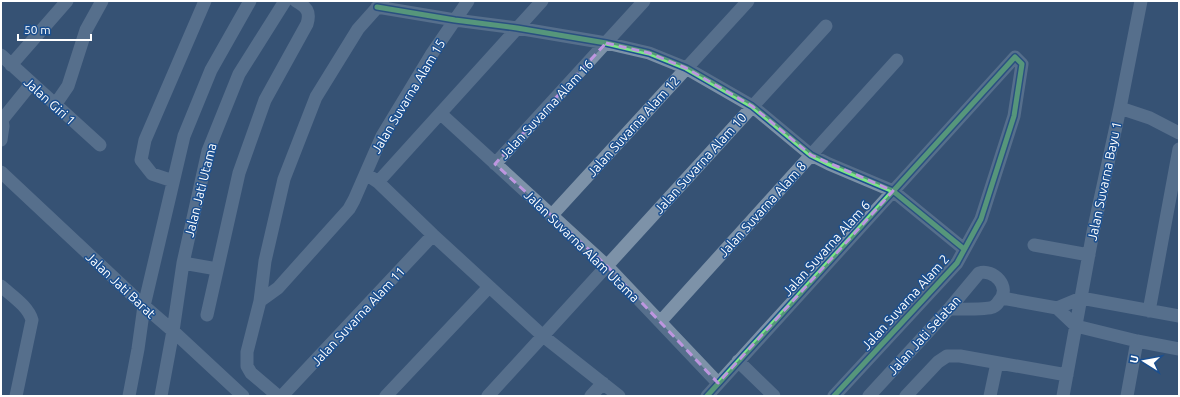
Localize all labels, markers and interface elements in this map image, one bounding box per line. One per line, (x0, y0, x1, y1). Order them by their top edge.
scale bar (18, 16, 91, 42)
text: 50 m (24, 23, 51, 36)
street label: Jalan Suvarna Alam 15 (368, 37, 448, 155)
street label: Jalan Suvarna Alam 16 (496, 57, 596, 161)
street label: Jalan Suvarna Alam 12 (584, 73, 682, 179)
street label: Jalan Giri 1 (22, 74, 78, 128)
street label: Jalan Suvarna Alam 10 (651, 110, 749, 216)
street label: Jalan Suvarna Bayu 1 (1084, 120, 1124, 242)
street label: Jalan Jati Utama (182, 142, 218, 238)
street label: Jalan Suvarna Alam 8 (716, 159, 808, 259)
street label: Jalan Suvarna Alam Utama (522, 187, 642, 305)
street label: Jalan Suvarna Alam 6 (780, 198, 872, 298)
street label: Jalan Jati Barat (83, 249, 159, 321)
street label: Jalan Suvarna Alam 2 (859, 252, 951, 352)
street label: Jalan Suvarna Alam 11 (308, 264, 408, 368)
street label: Jalan Jati Selatan (885, 293, 963, 377)
north arrow (1124, 341, 1164, 381)
text: U (1128, 354, 1141, 364)

